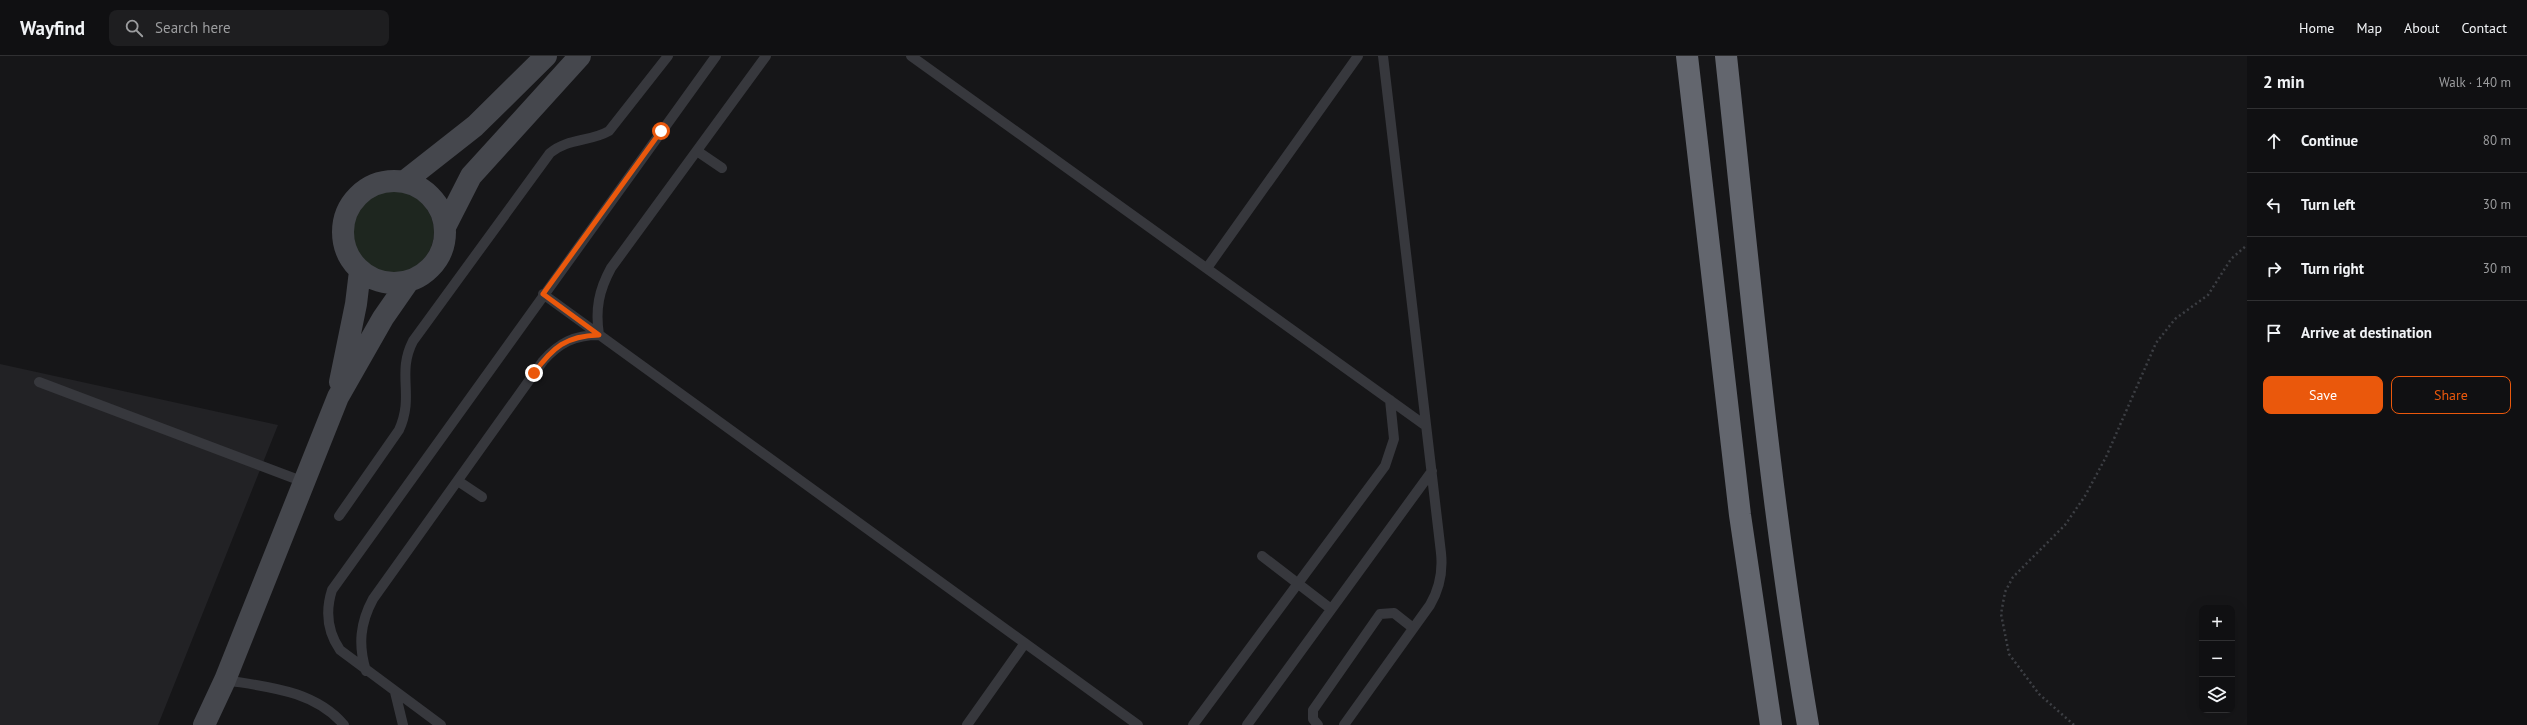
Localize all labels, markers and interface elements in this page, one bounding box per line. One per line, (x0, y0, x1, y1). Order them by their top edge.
search box (109, 10, 389, 46)
text: Wayfind (20, 16, 85, 40)
icon: search (123, 17, 145, 39)
text: Search here (155, 18, 231, 37)
text: Home (2299, 19, 2334, 37)
text: Map (2356, 19, 2382, 37)
text: About (2404, 19, 2440, 37)
text: Contact (2462, 19, 2507, 37)
text: 2 min (2263, 71, 2304, 93)
text: Walk · 140 m (2439, 74, 2511, 91)
route start (652, 122, 670, 140)
icon: ahead (2263, 130, 2285, 152)
text: Continue (2301, 131, 2358, 150)
text: 80 m (2483, 132, 2511, 149)
icon: left (2263, 194, 2285, 216)
text: Turn left (2301, 195, 2355, 214)
text: 30 m (2483, 196, 2511, 213)
icon: right (2263, 258, 2285, 280)
text: Turn right (2301, 259, 2364, 278)
text: 30 m (2483, 260, 2511, 277)
icon: arrive (2263, 322, 2285, 344)
text: Arrive at destination (2301, 323, 2432, 342)
route end (525, 364, 543, 382)
button: Save (2263, 376, 2383, 414)
button: Share (2391, 376, 2511, 414)
map controls (2199, 605, 2235, 713)
button: + (2199, 605, 2235, 641)
button: − (2199, 641, 2235, 677)
button: layers (2199, 677, 2235, 713)

